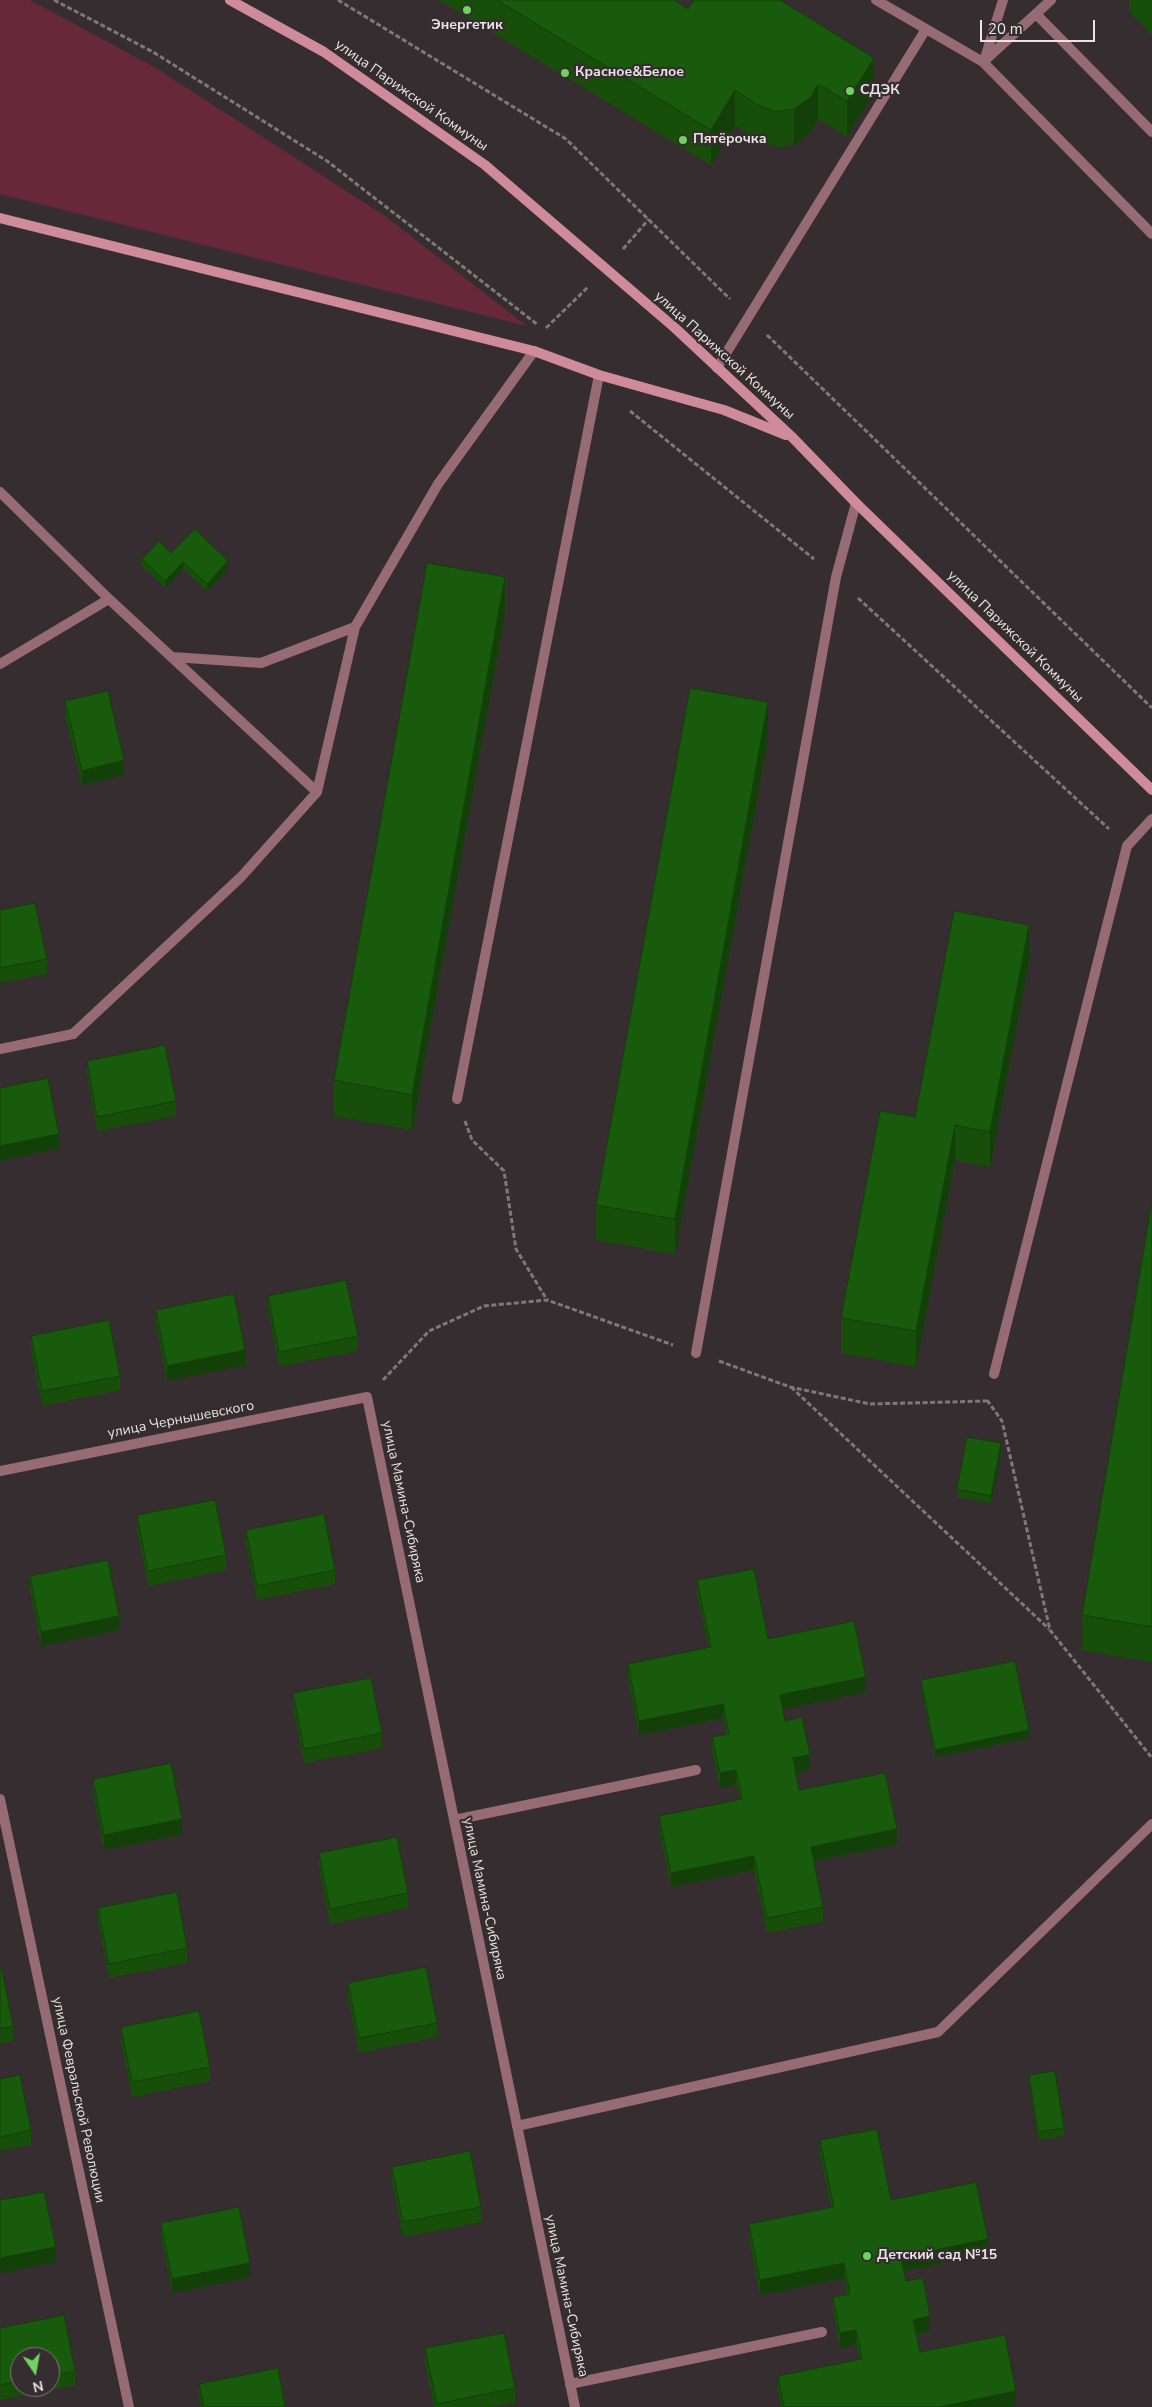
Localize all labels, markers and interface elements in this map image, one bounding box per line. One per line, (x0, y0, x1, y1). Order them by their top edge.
marker: Энергетик (461, 4, 473, 16)
scale bar (982, 10, 1097, 42)
place label: Энергетик (431, 18, 503, 34)
text: 20 m (988, 19, 1023, 39)
street label: улица Парижской Коммуны (331, 37, 491, 155)
place label: Красное&Белое (575, 65, 684, 81)
marker: Красное&Белое (559, 67, 571, 79)
place label: СДЭК (860, 83, 900, 99)
marker: СДЭК (844, 85, 856, 97)
place label: Пятёрочка (693, 132, 766, 148)
marker: Пятёрочка (677, 134, 689, 146)
street label: улица Парижской Коммуны (650, 289, 798, 423)
street label: улица Парижской Коммуны (943, 567, 1087, 707)
street label: улица Чернышевского (106, 1398, 256, 1442)
street label: улица Мамина-Сибиряка (378, 1419, 428, 1585)
street label: улица Мамина-Сибиряка (459, 1816, 509, 1982)
street label: улица Февральской Революции (48, 1996, 108, 2204)
street label: улица Мамина-Сибиряка (541, 2213, 591, 2379)
place label: Детский сад №15 (877, 2248, 997, 2264)
marker: Детский сад №15 (861, 2250, 873, 2262)
north arrow (10, 2347, 60, 2397)
text: N (31, 2376, 45, 2397)

